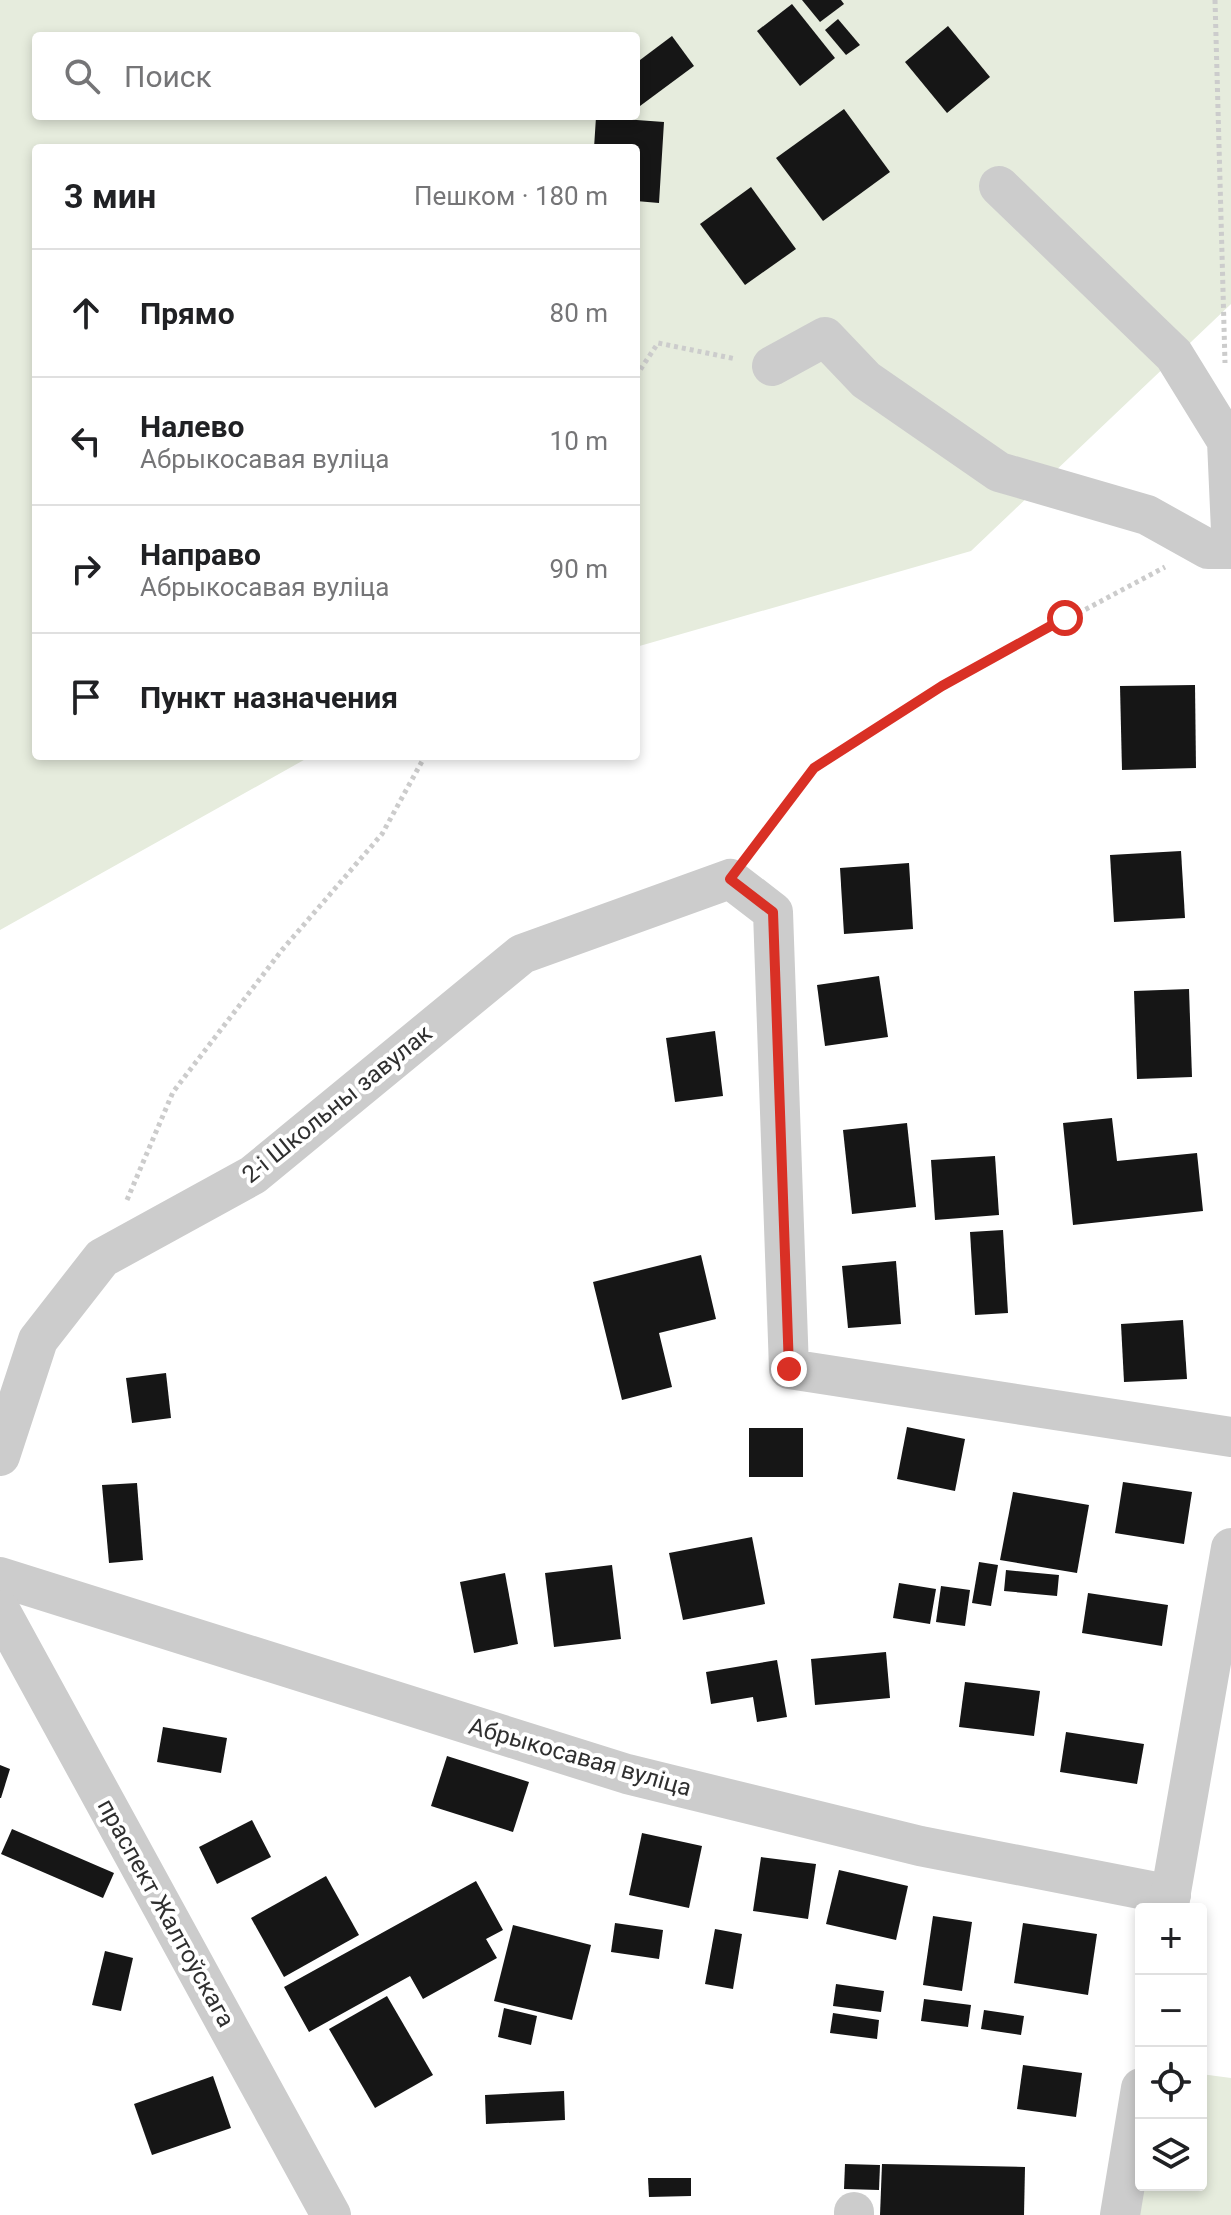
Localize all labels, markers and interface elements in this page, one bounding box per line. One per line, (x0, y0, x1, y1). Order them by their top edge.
search box (32, 32, 640, 120)
icon: search (60, 54, 104, 98)
text: Поиск (124, 59, 212, 94)
text: 3 мин (64, 176, 156, 216)
text: Пешком · 180 m (414, 181, 608, 211)
icon: ahead (64, 291, 108, 335)
text: Прямо (140, 296, 235, 331)
text: 80 m (550, 298, 608, 328)
text: Налево (140, 409, 244, 444)
icon: left (64, 419, 108, 463)
text: 10 m (550, 426, 608, 456)
text: Абрыкосавая вуліца (140, 444, 389, 474)
text: Направо (140, 537, 261, 572)
icon: right (64, 547, 108, 591)
text: 90 m (550, 554, 608, 584)
text: Абрыкосавая вуліца (140, 572, 389, 602)
route start (1047, 600, 1083, 636)
icon: arrive (64, 675, 108, 719)
text: Пункт назначения (140, 680, 398, 715)
street label: 2-і Школьны завулак (237, 1019, 437, 1189)
route end (771, 1351, 807, 1387)
street label: Абрыкосавая вуліца (465, 1712, 695, 1802)
street label: праспект Жалтоўскага (92, 1794, 240, 2032)
map controls (1135, 1903, 1207, 2191)
button: + (1135, 1903, 1207, 1975)
button: − (1135, 1975, 1207, 2047)
button: locate (1135, 2047, 1207, 2119)
button: layers (1135, 2119, 1207, 2191)

